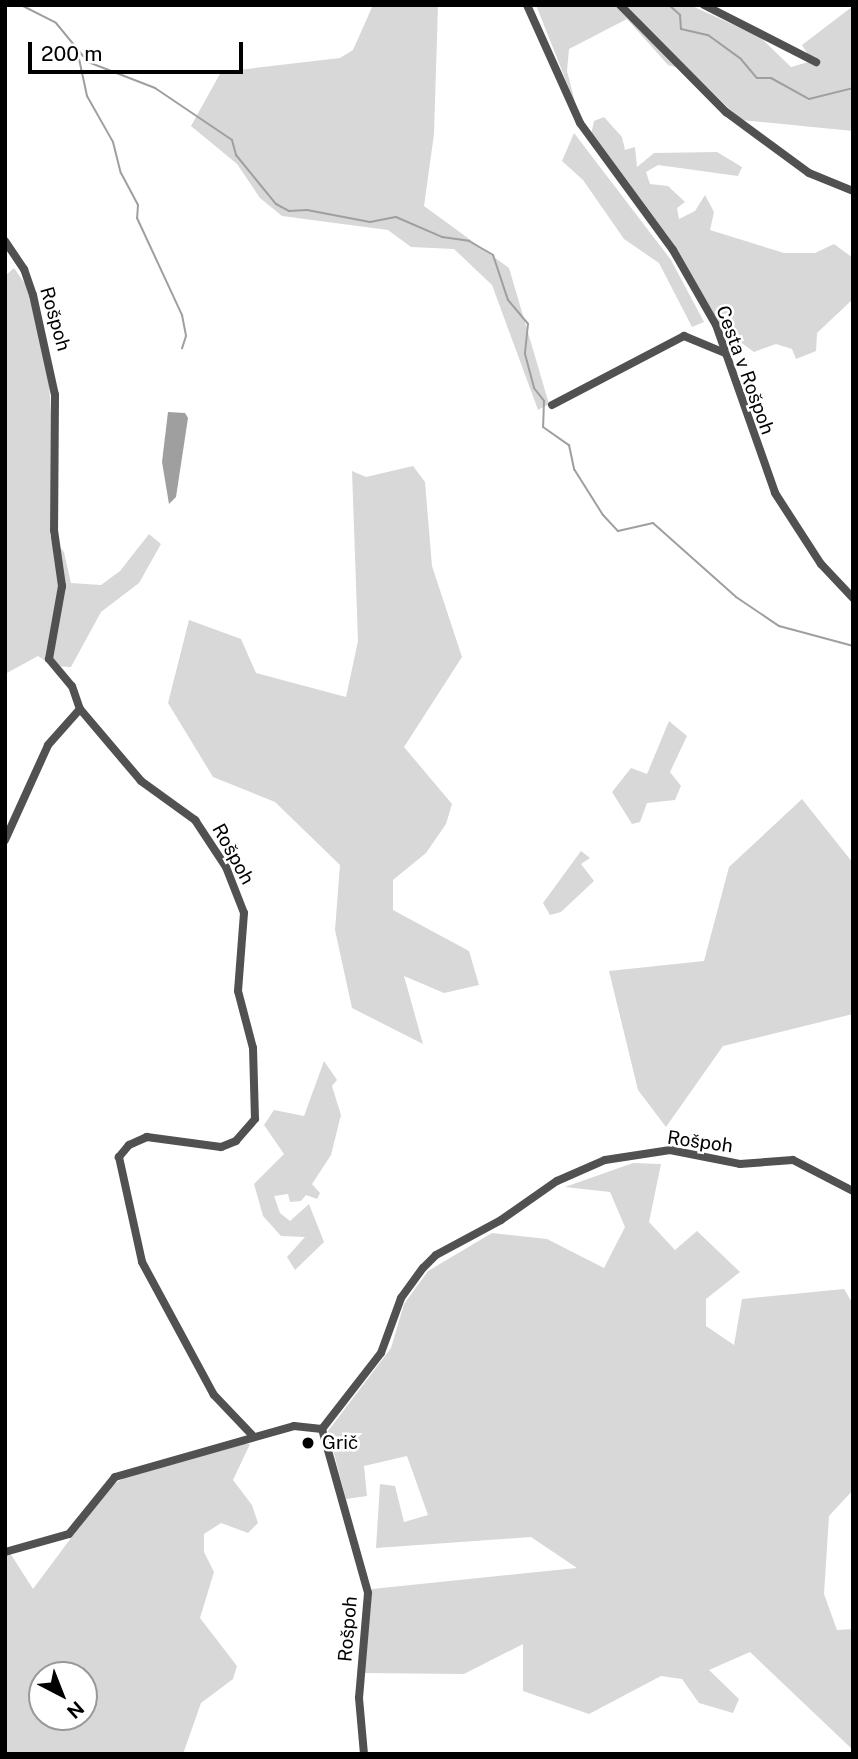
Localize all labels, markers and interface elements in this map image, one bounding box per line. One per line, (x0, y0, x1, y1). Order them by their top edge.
scale bar (32, 28, 247, 72)
text: 200 m (41, 41, 102, 66)
street label: Rošpoh (35, 284, 75, 354)
street label: Cesta v Rošpoh (711, 302, 779, 438)
street label: Rošpoh (207, 820, 259, 888)
street label: Rošpoh (666, 1126, 734, 1158)
place label: Grič (322, 1432, 358, 1454)
marker: Grič (300, 1435, 316, 1451)
street label: Rošpoh (334, 1595, 362, 1663)
north arrow (28, 1661, 98, 1731)
text: N (63, 1697, 89, 1723)

